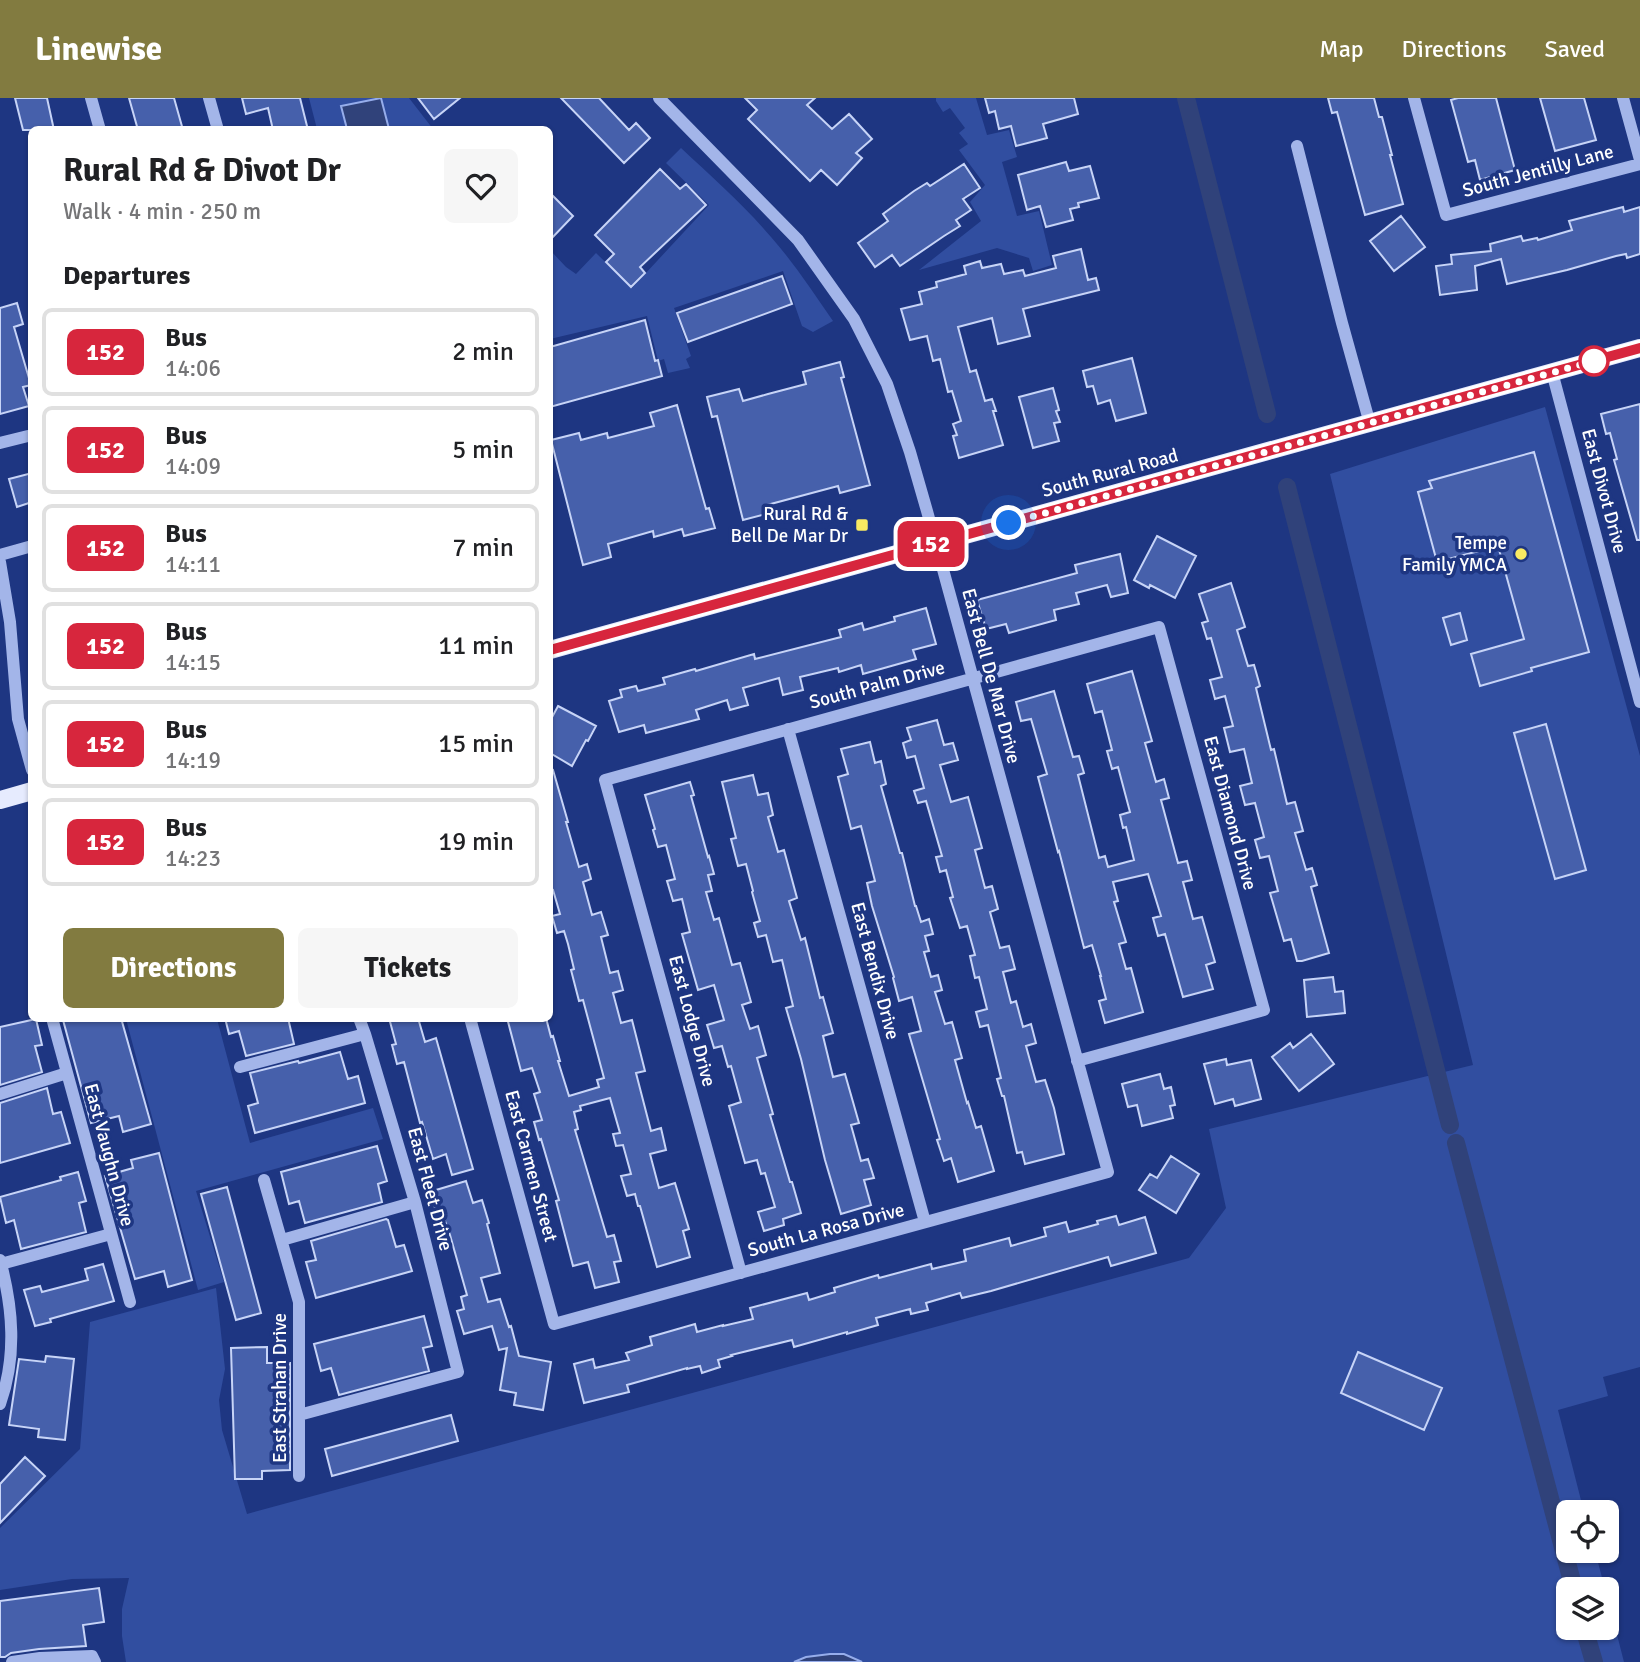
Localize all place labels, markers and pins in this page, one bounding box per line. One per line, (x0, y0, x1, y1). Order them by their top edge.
unlabelled marker (1579, 346, 1609, 376)
place label: Rural Rd & Bell De Mar Dr (730, 502, 848, 548)
marker: Rural Rd & Bell De Mar Dr (854, 517, 870, 533)
place label: Tempe Family YMCA (1402, 531, 1507, 577)
marker: Tempe Family YMCA (1513, 546, 1529, 562)

